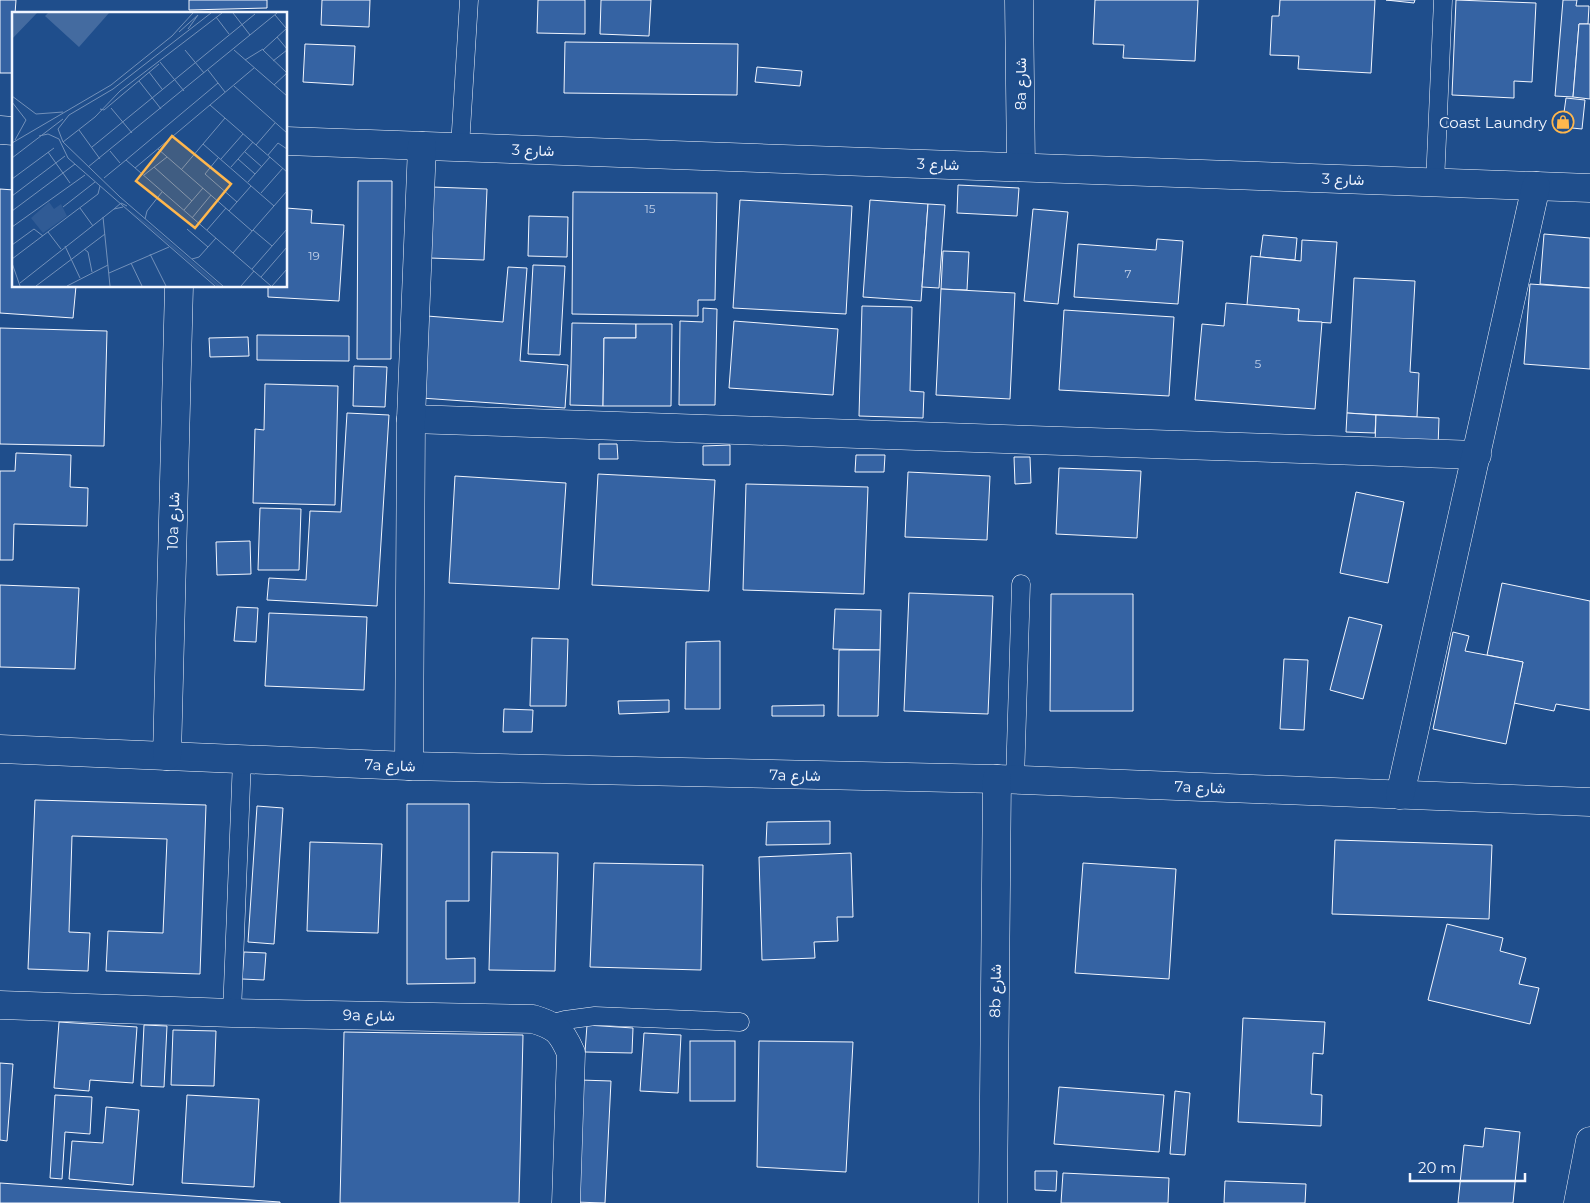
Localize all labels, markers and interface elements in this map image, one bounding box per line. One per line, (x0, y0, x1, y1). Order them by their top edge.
inset map (12, 12, 288, 288)
street label: 8a شارع (1011, 58, 1032, 110)
shop icon: Coast Laundry (1551, 110, 1575, 134)
place label: Coast Laundry (1439, 113, 1548, 132)
street label: شارع 3 (511, 140, 555, 162)
street label: شارع 3 (916, 154, 960, 176)
street label: شارع 3 (1321, 169, 1365, 191)
house number: 15 (644, 201, 656, 216)
house number: 19 (308, 248, 320, 263)
house number: 7 (1124, 266, 1132, 281)
house number: 5 (1255, 356, 1262, 371)
street label: 10a شارع (162, 491, 186, 551)
street label: 7a شارع (364, 755, 416, 777)
street label: 7a شارع (769, 765, 821, 787)
street label: 7a شارع (1174, 777, 1226, 799)
street label: 8b شارع (985, 964, 1007, 1018)
street label: 9a شارع (343, 1005, 395, 1027)
scale bar (1410, 1150, 1525, 1182)
text: 20 m (1418, 1158, 1456, 1177)

